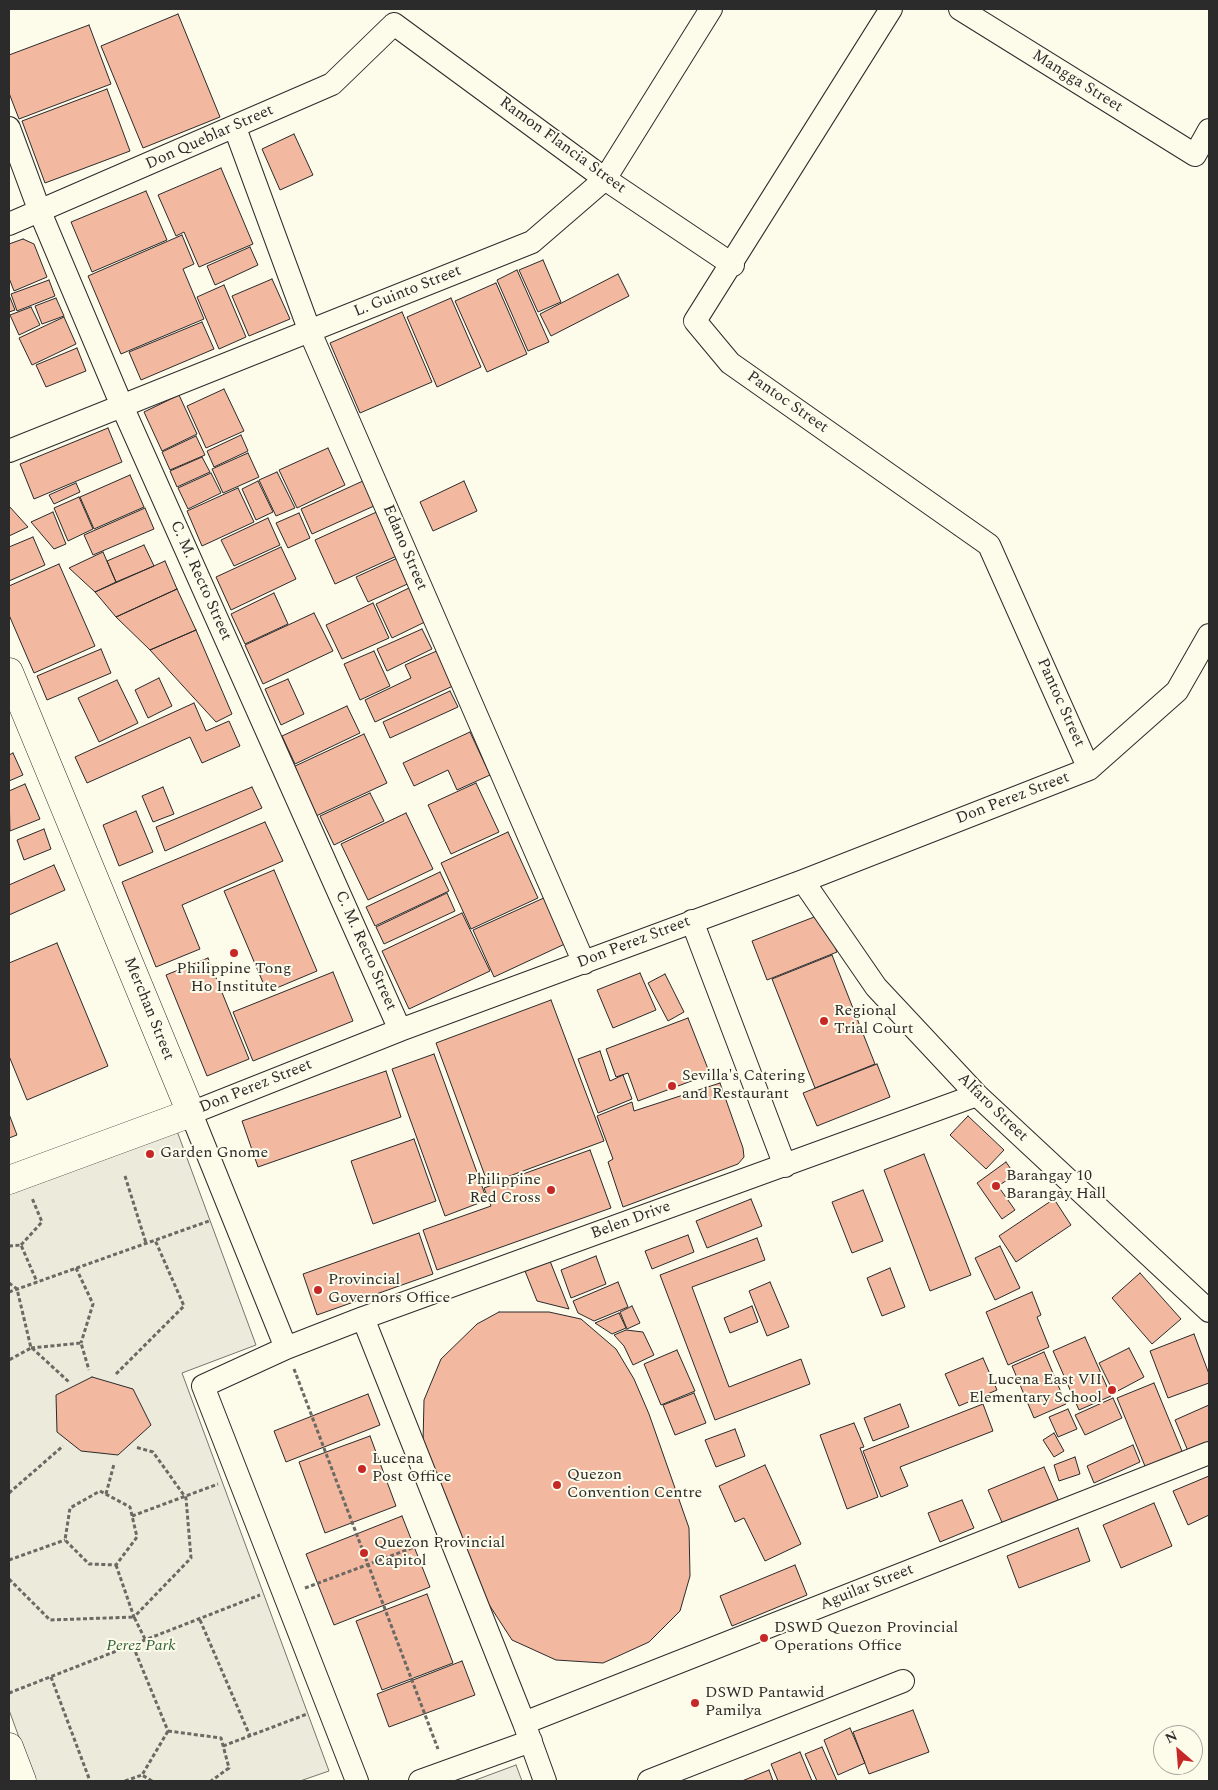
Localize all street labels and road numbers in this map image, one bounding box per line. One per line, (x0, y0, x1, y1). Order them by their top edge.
street label: Mangga Street (1028, 47, 1126, 117)
street label: Ramon Flancia Street (495, 94, 629, 198)
street label: Don Queblar Street (143, 101, 277, 175)
street label: L. Guinto Street (352, 262, 464, 322)
street label: Pantoc Street (743, 368, 831, 438)
street label: Edano Street (377, 502, 431, 594)
street label: C. M. Recto Street (165, 518, 235, 644)
street label: Pantoc Street (1032, 656, 1088, 750)
street label: Don Perez Street (954, 769, 1072, 829)
street label: C. M. Recto Street (330, 888, 400, 1014)
street label: Don Perez Street (575, 913, 693, 973)
street label: Merchan Street (119, 955, 177, 1063)
street label: Don Perez Street (197, 1056, 315, 1118)
street label: Alfaro Street (953, 1070, 1031, 1146)
street label: Belen Drive (589, 1198, 673, 1244)
street label: Aguilar Street (817, 1561, 917, 1615)

